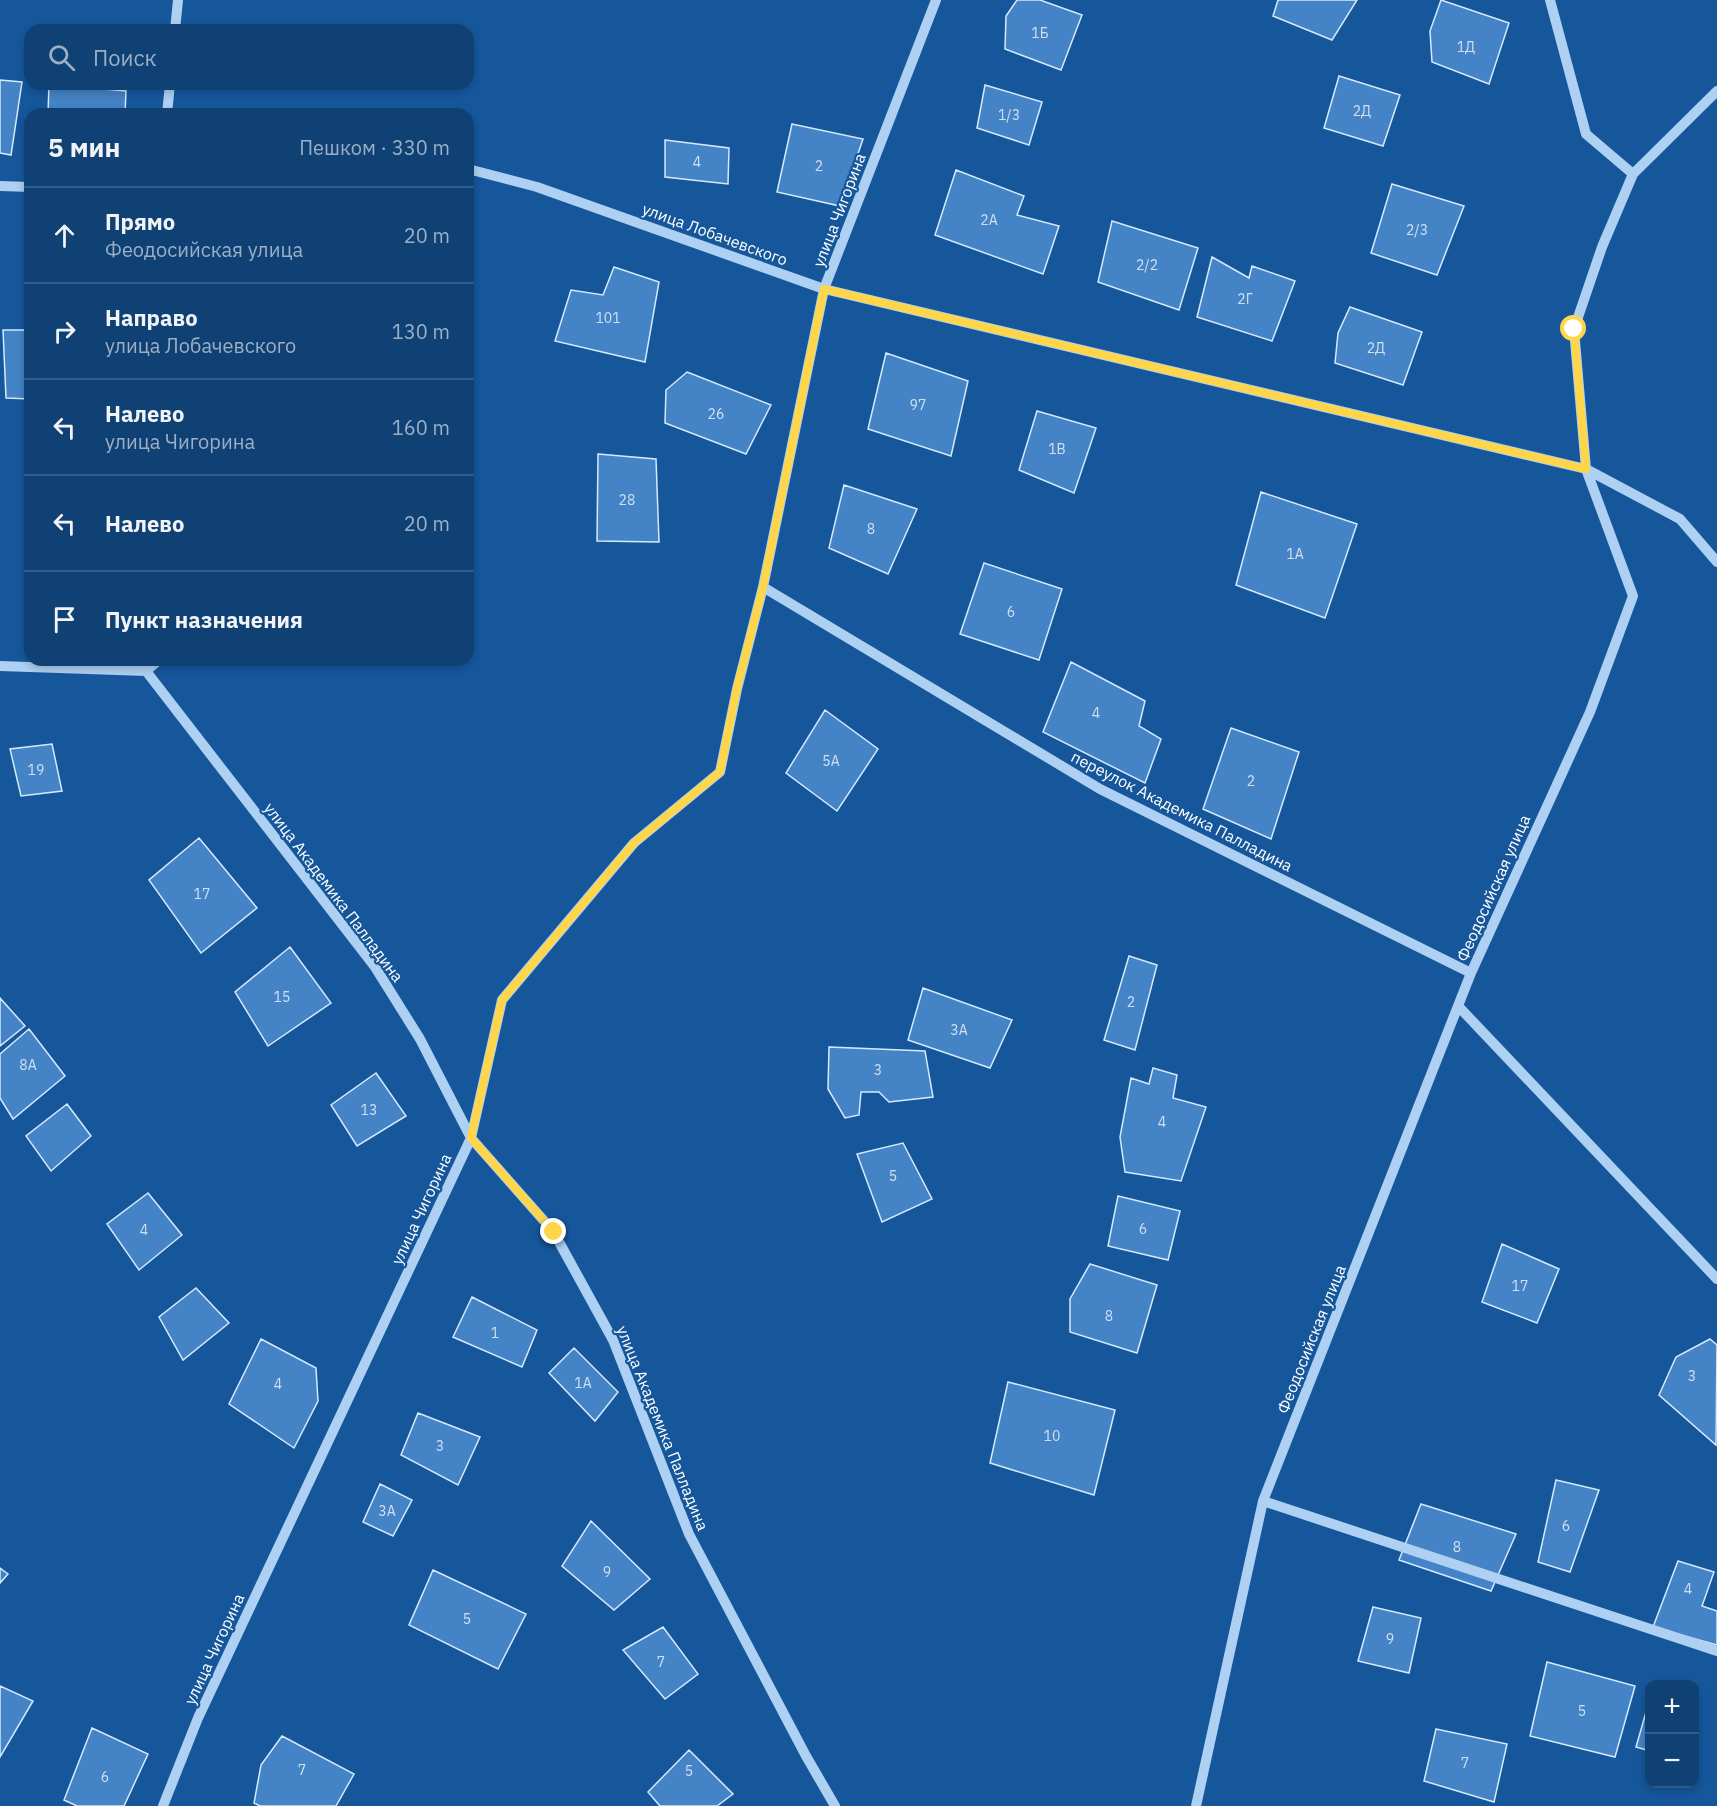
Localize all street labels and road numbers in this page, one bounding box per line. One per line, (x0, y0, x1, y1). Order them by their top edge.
street label: улица Чигорина (808, 150, 870, 270)
street label: улица Лобачевского (640, 198, 790, 270)
street label: переулок Академика Палладина (1068, 746, 1296, 876)
street label: улица Академика Палладина (260, 798, 408, 986)
street label: Феодосийская улица (1452, 811, 1535, 964)
street label: улица Чигорина (387, 1150, 456, 1268)
street label: Феодосийская улица (1272, 1261, 1350, 1416)
street label: улица Академика Палладина (613, 1323, 714, 1534)
street label: улица Чигорина (180, 1590, 249, 1708)

